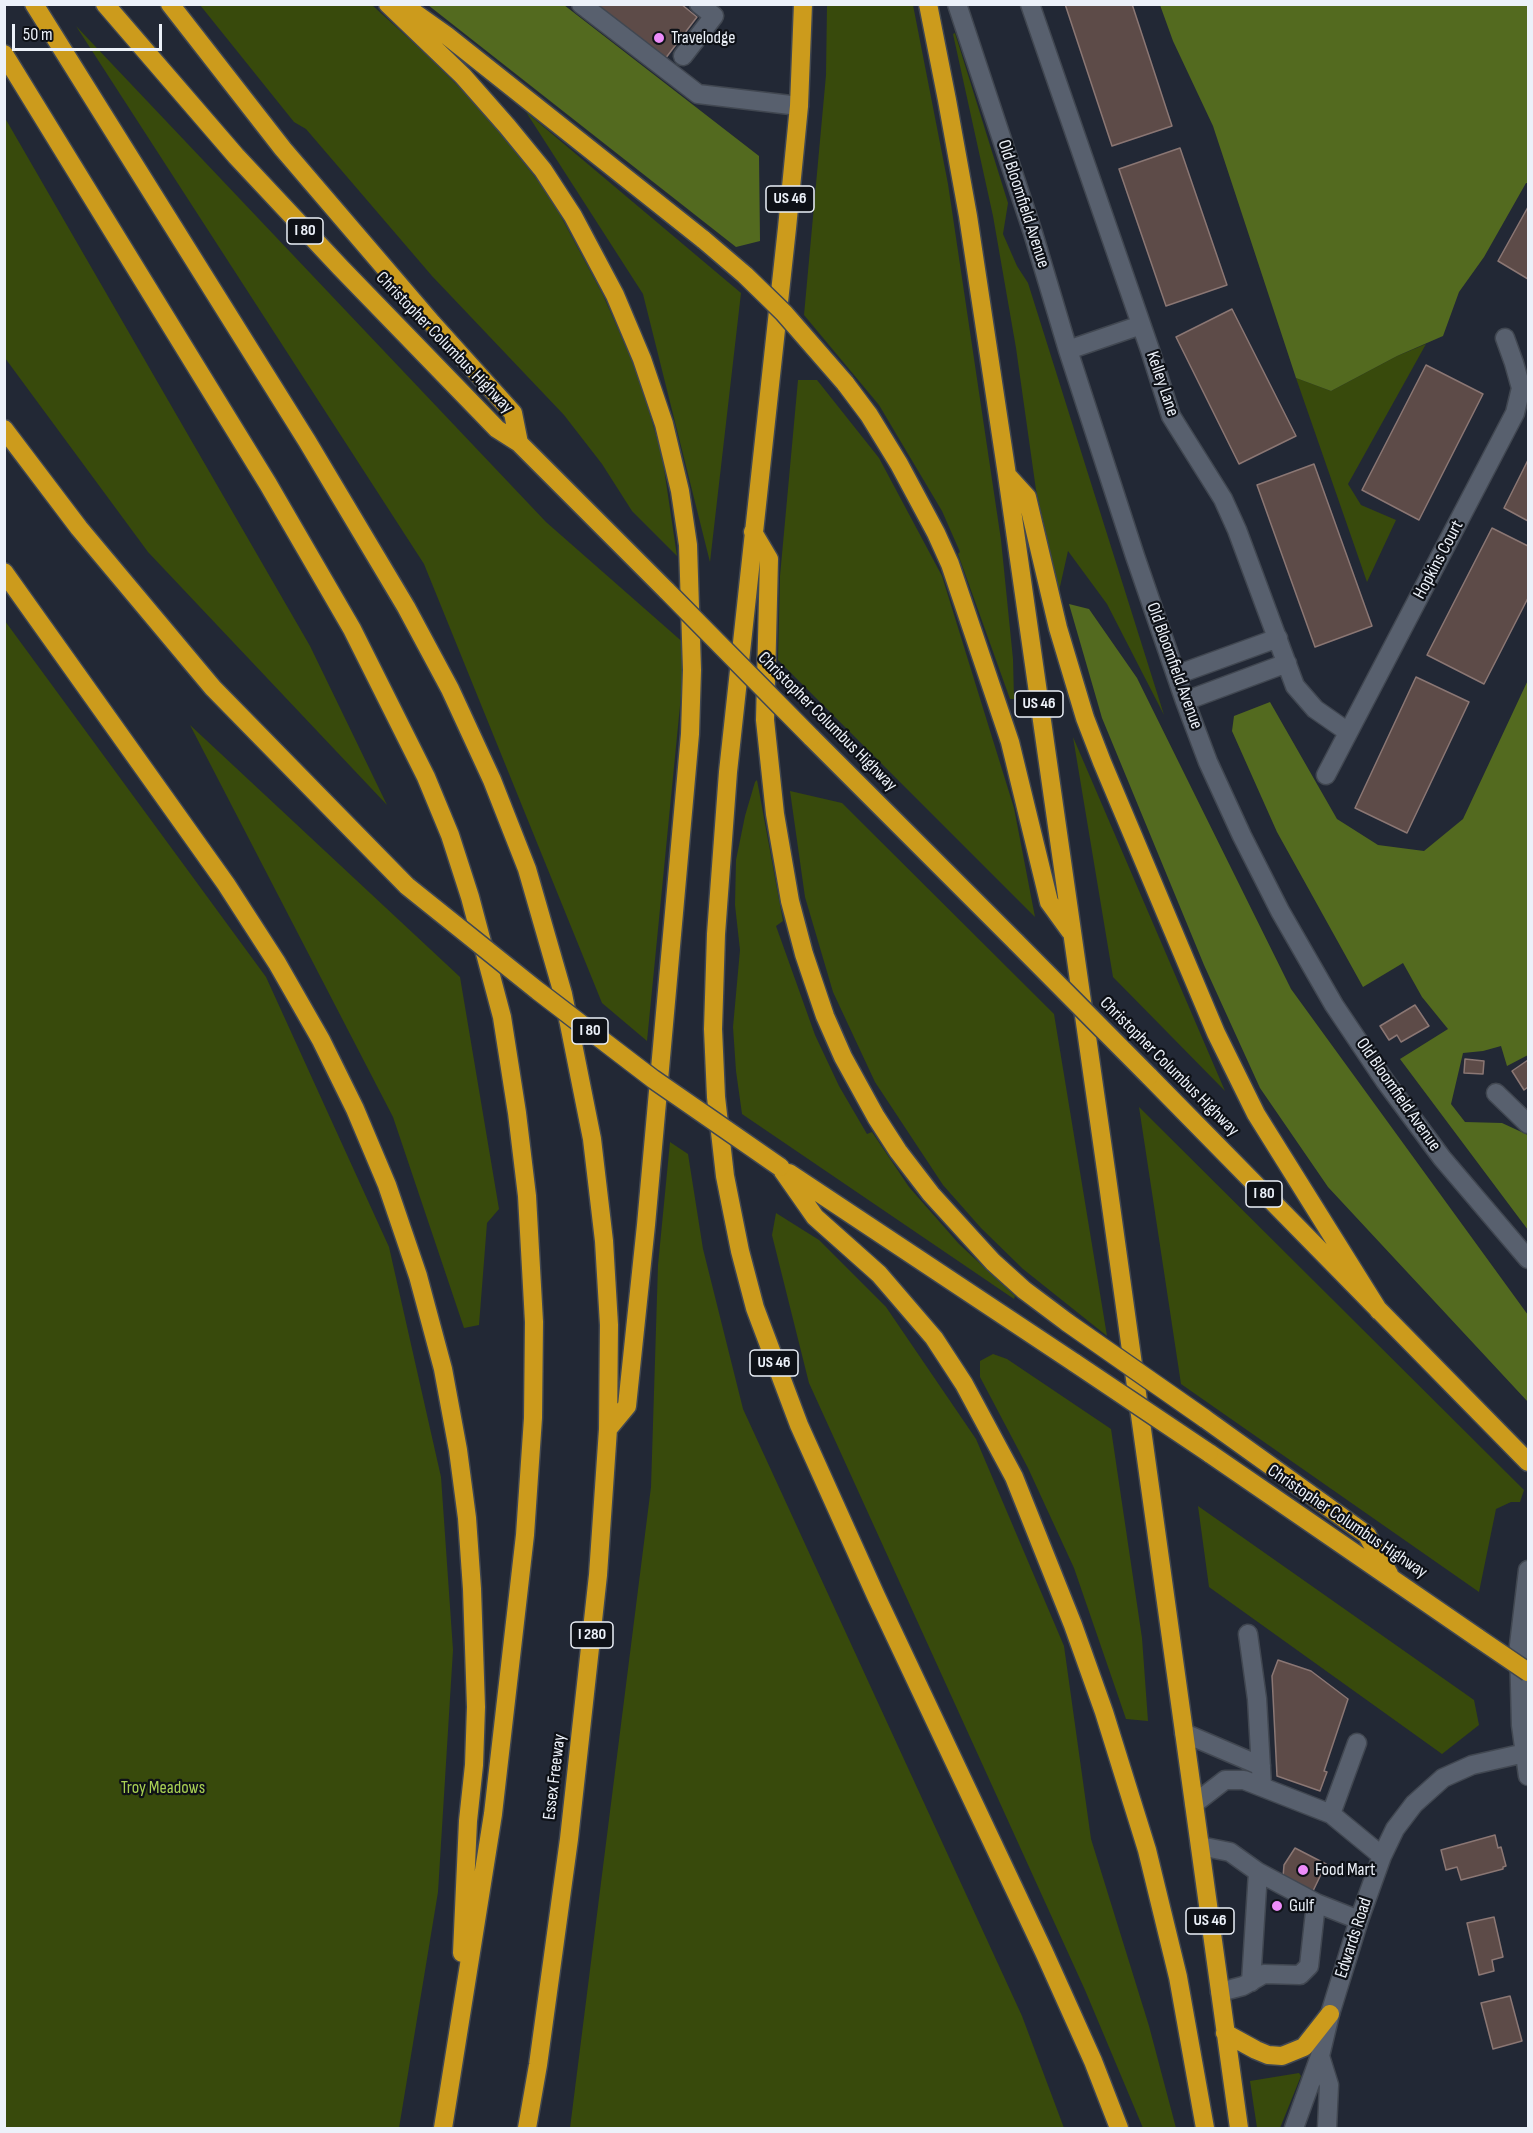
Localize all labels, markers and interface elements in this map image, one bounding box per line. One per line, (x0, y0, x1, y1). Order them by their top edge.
scale bar (15, 12, 165, 50)
text: 50 m (23, 24, 53, 45)
place label: Travelodge (671, 27, 735, 49)
marker: Travelodge (652, 31, 666, 45)
street label: Old Bloomfield Avenue (992, 137, 1054, 271)
road number: US 46 (766, 186, 814, 212)
road number: I 80 (287, 218, 323, 244)
street label: Christopher Columbus Highway (371, 268, 517, 418)
street label: Kelley Lane (1141, 349, 1183, 419)
street label: Hopkins Court (1409, 517, 1469, 603)
street label: Old Bloomfield Avenue (1141, 600, 1207, 732)
street label: Christopher Columbus Highway (753, 648, 901, 796)
road number: US 46 (1015, 691, 1063, 717)
street label: Christopher Columbus Highway (1095, 993, 1243, 1141)
road number: I 80 (572, 1018, 608, 1044)
street label: Old Bloomfield Avenue (1351, 1034, 1445, 1156)
road number: I 80 (1246, 1181, 1282, 1207)
road number: US 46 (750, 1350, 798, 1376)
street label: Christopher Columbus Highway (1263, 1460, 1431, 1584)
road number: I 280 (571, 1622, 613, 1648)
street label: Essex Freeway (539, 1733, 571, 1821)
park label: Troy Meadows (121, 1777, 205, 1799)
place label: Food Mart (1315, 1859, 1375, 1881)
marker: Food Mart (1296, 1863, 1310, 1877)
place label: Gulf (1289, 1895, 1314, 1917)
street label: Edwards Road (1331, 1895, 1377, 1981)
marker: Gulf (1270, 1899, 1284, 1913)
road number: US 46 (1186, 1908, 1234, 1934)

